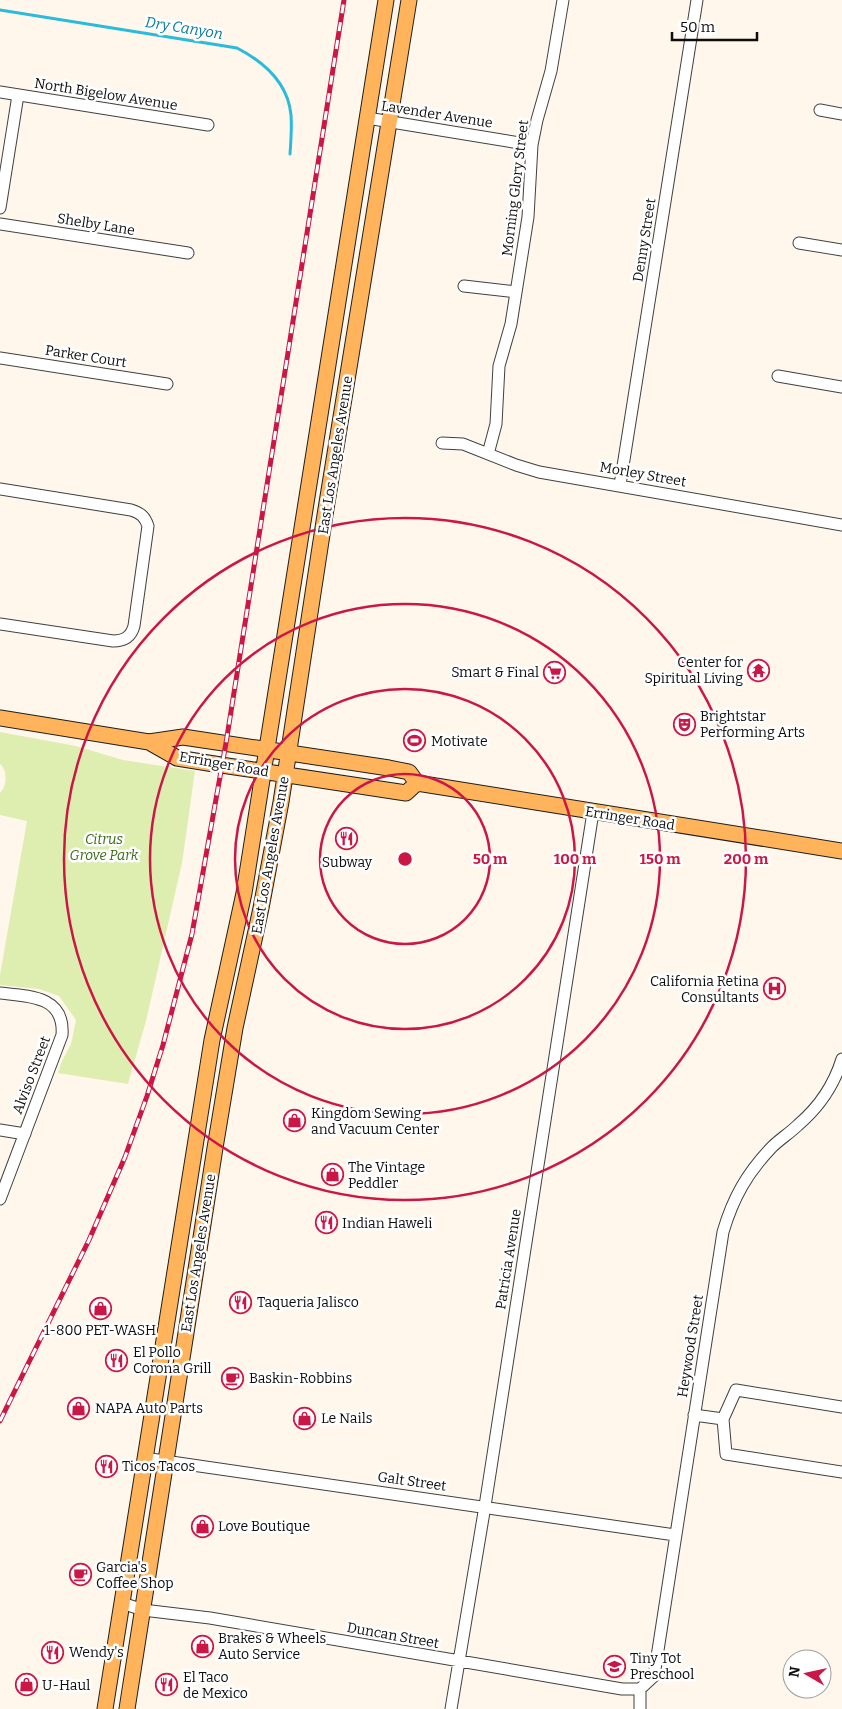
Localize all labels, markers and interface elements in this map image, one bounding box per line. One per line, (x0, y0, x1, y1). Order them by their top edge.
scale bar (672, 10, 757, 42)
water label: Dry Canyon (144, 13, 224, 43)
text: 50 m (680, 18, 716, 36)
street label: North Bigelow Avenue (33, 75, 179, 114)
street label: Lavender Avenue (380, 97, 494, 132)
street label: Morning Glory Street (499, 119, 532, 257)
street label: Denny Street (629, 197, 660, 283)
street label: Shelby Lane (56, 210, 136, 239)
street label: Parker Court (44, 342, 128, 371)
street label: East Los Angeles Avenue (315, 375, 356, 535)
street label: Morley Street (598, 459, 687, 490)
place label: Center for Spiritual Living (645, 654, 743, 687)
temple icon: Center for Spiritual Living (747, 658, 771, 682)
supermarket icon: Smart & Final (543, 660, 567, 684)
place label: Smart & Final (451, 664, 539, 681)
place label: Brightstar Performing Arts (700, 708, 805, 741)
theatre icon: Brightstar Performing Arts (672, 712, 696, 736)
sports icon: Motivate (403, 729, 427, 753)
place label: Motivate (431, 733, 488, 750)
street label: Erringer Road (178, 748, 270, 781)
street label: East Los Angeles Avenue (248, 775, 293, 935)
street label: Erringer Road (584, 803, 676, 834)
restaurant icon: Subway (335, 827, 359, 851)
park label: Citrus Grove Park (70, 831, 139, 864)
centre of rings (396, 850, 414, 868)
text: 50 m (473, 850, 508, 868)
text: 100 m (554, 850, 597, 868)
text: 150 m (639, 850, 681, 868)
text: 200 m (724, 850, 769, 868)
place label: Subway (322, 854, 373, 871)
place label: California Retina Consultants (650, 973, 759, 1006)
hospital icon: California Retina Consultants (763, 977, 787, 1001)
street label: Alviso Street (9, 1034, 54, 1117)
place label: Kingdom Sewing and Vacuum Center (311, 1105, 439, 1138)
shop icon: Kingdom Sewing and Vacuum Center (283, 1109, 307, 1133)
place label: The Vintage Peddler (348, 1159, 425, 1192)
shop icon: The Vintage Peddler (320, 1163, 344, 1187)
street label: East Los Angeles Avenue (178, 1173, 219, 1333)
street label: Patricia Avenue (492, 1208, 525, 1311)
restaurant icon: Indian Haweli (314, 1211, 338, 1235)
place label: Indian Haweli (342, 1215, 432, 1232)
restaurant icon: Taqueria Jalisco (229, 1290, 253, 1314)
place label: Taqueria Jalisco (257, 1294, 359, 1311)
street label: Heywood Street (674, 1294, 707, 1399)
shop icon: 1-800 PET-WASH (88, 1296, 112, 1320)
place label: 1-800 PET-WASH (44, 1322, 156, 1339)
place label: El Pollo Corona Grill (133, 1344, 212, 1377)
restaurant icon: El Pollo Corona Grill (105, 1348, 129, 1372)
cafe icon: Baskin-Robbins (221, 1366, 245, 1390)
place label: Baskin-Robbins (249, 1370, 352, 1387)
shop icon: NAPA Auto Parts (67, 1396, 91, 1420)
place label: NAPA Auto Parts (95, 1400, 203, 1417)
shop icon: Le Nails (293, 1406, 317, 1430)
place label: Le Nails (321, 1410, 372, 1427)
restaurant icon: Ticos Tacos (94, 1454, 118, 1478)
place label: Ticos Tacos (122, 1458, 195, 1475)
street label: Galt Street (376, 1468, 447, 1495)
shop icon: Love Boutique (190, 1514, 214, 1538)
place label: Love Boutique (218, 1518, 310, 1535)
place label: Garcia's Coffee Shop (96, 1559, 174, 1592)
cafe icon: Garcia's Coffee Shop (68, 1563, 92, 1587)
street label: Duncan Street (346, 1619, 440, 1652)
place label: Brakes & Wheels Auto Service (218, 1630, 326, 1663)
shop icon: Brakes & Wheels Auto Service (190, 1634, 214, 1658)
restaurant icon: Wendy's (41, 1640, 65, 1664)
place label: Wendy's (69, 1644, 124, 1661)
north arrow (782, 1649, 832, 1699)
place label: Tiny Tot Preschool (630, 1650, 694, 1683)
school or university icon: Tiny Tot Preschool (602, 1654, 626, 1678)
text: N (785, 1665, 804, 1679)
place label: El Taco de Mexico (183, 1669, 248, 1702)
shop icon: U-Haul (14, 1673, 38, 1697)
restaurant icon: El Taco de Mexico (155, 1673, 179, 1697)
place label: U-Haul (42, 1677, 90, 1694)

